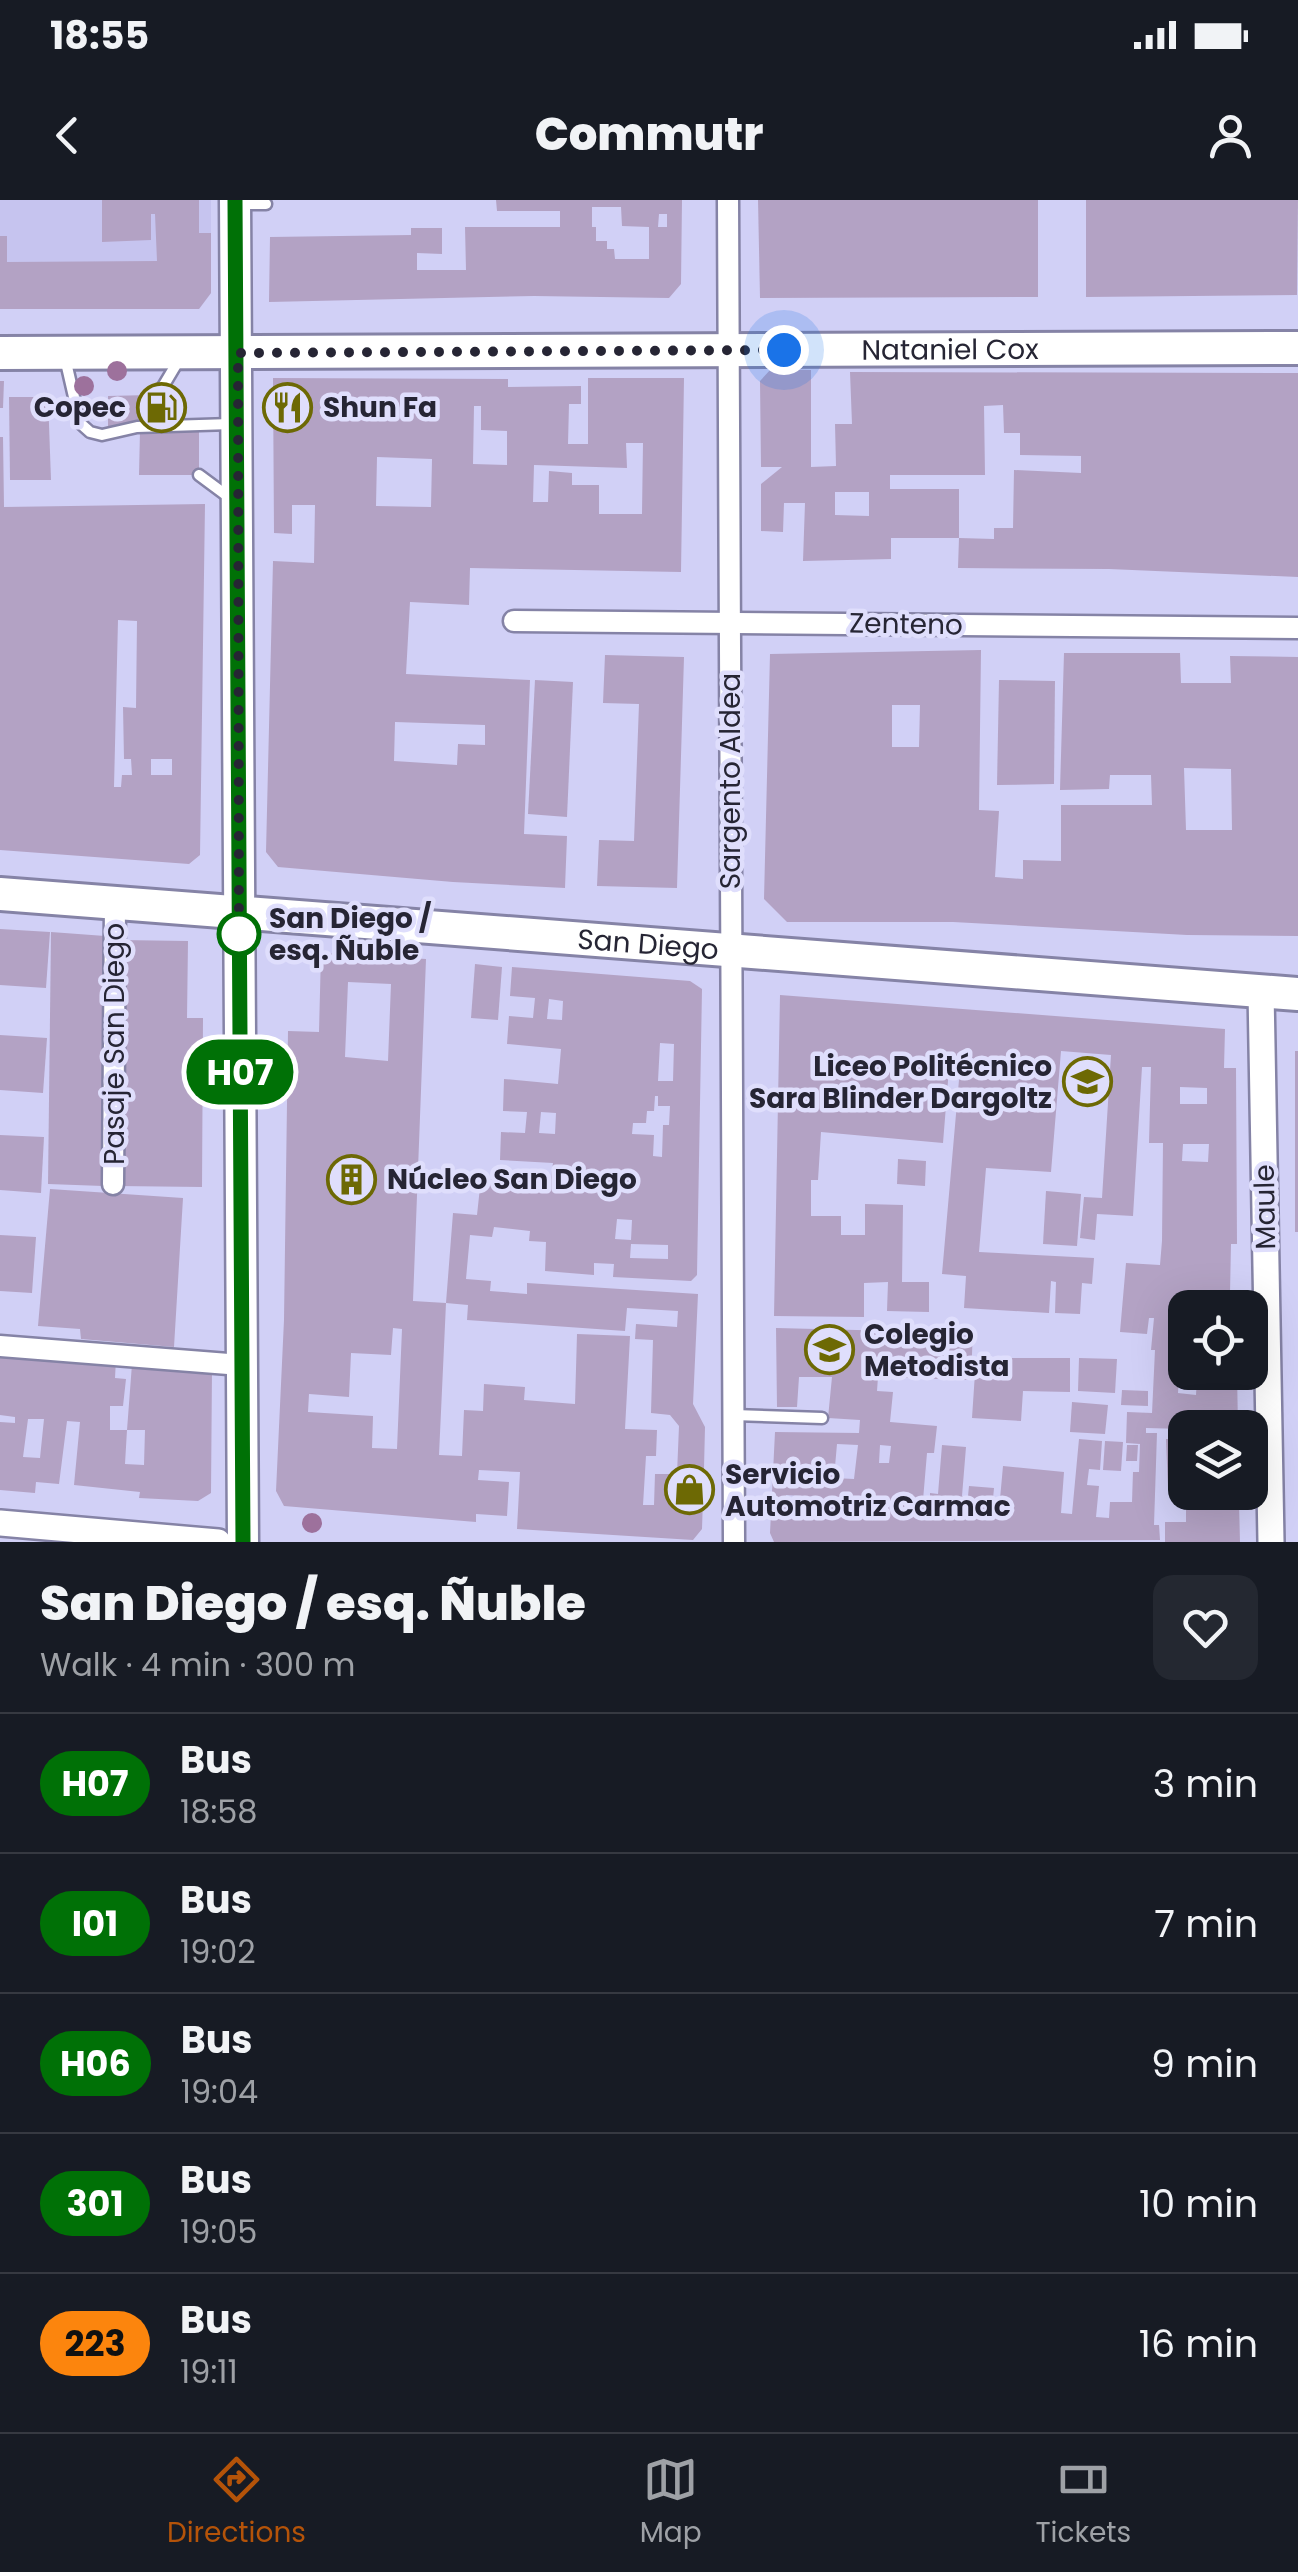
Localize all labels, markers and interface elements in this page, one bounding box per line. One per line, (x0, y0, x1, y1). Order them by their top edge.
text: 18:55 (50, 9, 149, 62)
text: Commutr (535, 103, 763, 166)
icon: back (40, 108, 95, 163)
icon: person (1203, 108, 1258, 163)
your location (759, 325, 809, 375)
street label: Nataniel Cox (861, 329, 1039, 369)
fuel station icon: Copec (135, 381, 187, 433)
restaurant icon: Shun Fa (262, 381, 314, 433)
place label: Copec (34, 388, 126, 427)
place label: Shun Fa (323, 388, 437, 427)
street label: Zenteno (849, 604, 963, 644)
street label: Sargento Aldea (711, 673, 750, 889)
place label: San Diego / esq. Ñuble (269, 899, 432, 970)
marker: San Diego / esq. Ñuble (218, 913, 260, 955)
street label: San Diego (576, 919, 720, 969)
street label: Pasaje San Diego (95, 923, 134, 1165)
line badge: H07 (182, 1040, 298, 1104)
place label: Liceo Politécnico Sara Blinder Dargoltz (749, 1047, 1052, 1118)
text: H07 (206, 1048, 274, 1097)
school or university icon: Liceo Politécnico Sara Blinder Dargoltz (1061, 1056, 1113, 1108)
building icon: Núcleo San Diego (326, 1153, 378, 1205)
place label: Núcleo San Diego (387, 1160, 637, 1199)
street label: Maule (1245, 1164, 1285, 1250)
map controls (1168, 1290, 1268, 1510)
button: locate (1168, 1290, 1268, 1390)
place label: Colegio Metodista (864, 1315, 1009, 1386)
school or university icon: Colegio Metodista (803, 1324, 855, 1376)
button: layers (1168, 1410, 1268, 1510)
place label: Servicio Automotriz Carmac (725, 1455, 1011, 1526)
shop icon: Servicio Automotriz Carmac (664, 1464, 716, 1516)
text: San Diego / esq. Ñuble (40, 1570, 586, 1637)
button: heart (1153, 1575, 1258, 1680)
text: Walk · 4 min · 300 m (40, 1642, 356, 1687)
text: Bus (180, 1733, 252, 1786)
text: 3 min (1153, 1757, 1258, 1810)
text: H07 (61, 1759, 129, 1808)
text: 18:58 (180, 1789, 258, 1834)
text: Bus (180, 1873, 252, 1926)
text: 7 min (1154, 1897, 1258, 1950)
text: I01 (72, 1899, 118, 1948)
text: 19:02 (180, 1929, 256, 1974)
text: Bus (181, 2013, 253, 2066)
text: 9 min (1151, 2037, 1258, 2090)
text: H06 (60, 2039, 131, 2088)
text: 19:04 (181, 2069, 258, 2114)
text: Bus (180, 2153, 252, 2206)
text: 10 min (1139, 2177, 1258, 2230)
text: 301 (66, 2179, 124, 2228)
text: 19:05 (180, 2209, 257, 2254)
text: Bus (180, 2293, 252, 2346)
text: 16 min (1139, 2317, 1258, 2370)
text: 223 (64, 2319, 126, 2368)
text: 19:11 (180, 2349, 238, 2394)
tab: Directions (167, 2452, 306, 2554)
tab: Map (640, 2452, 702, 2554)
tab: Tickets (1035, 2452, 1131, 2554)

